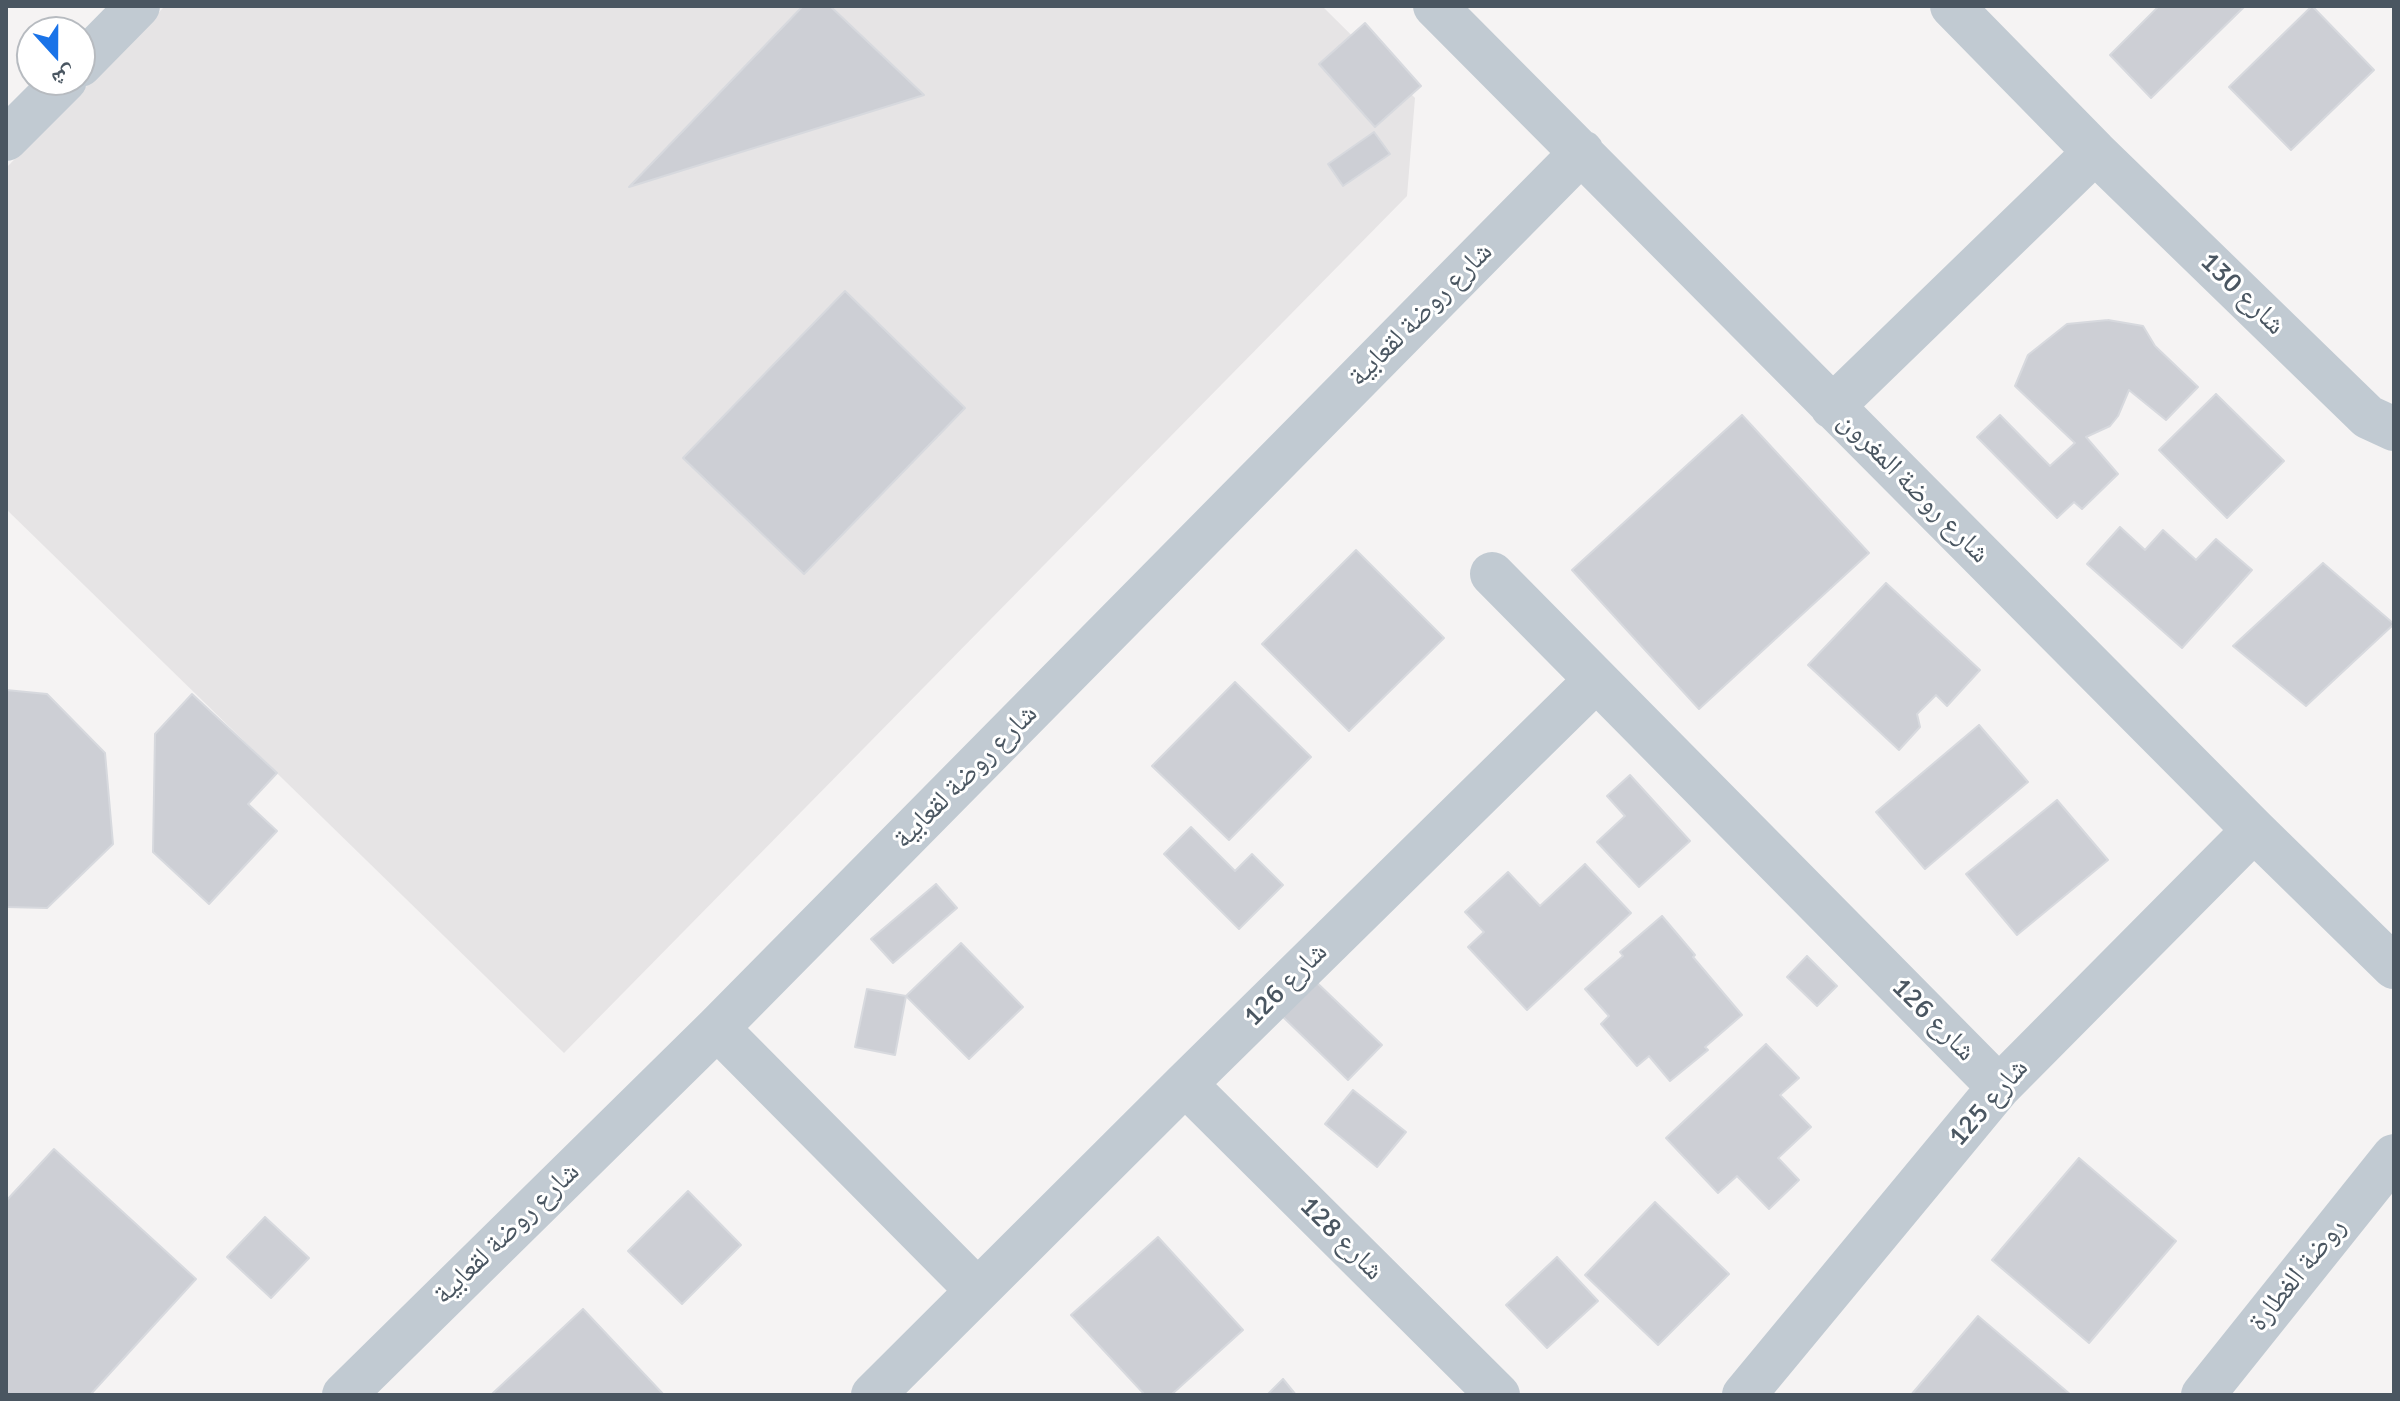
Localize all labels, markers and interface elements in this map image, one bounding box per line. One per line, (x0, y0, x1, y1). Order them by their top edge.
north arrow (16, 16, 96, 96)
text: ش (48, 60, 80, 94)
street label: شارع روضة لقعابية (1342, 236, 1500, 394)
street label: شارع 130 (2193, 246, 2291, 342)
street label: شارع روضة المغرون (1830, 405, 1996, 571)
street label: شارع روضة لقعابية (887, 698, 1045, 856)
street label: شارع 126 (1237, 936, 1335, 1034)
street label: شارع 126 (1884, 971, 1982, 1069)
street label: شارع 125 (1942, 1052, 2036, 1154)
street label: شارع روضة لقعابية (427, 1156, 587, 1312)
street label: شارع 128 (1292, 1190, 1390, 1288)
street label: روضة الغطارة (2242, 1212, 2354, 1338)

